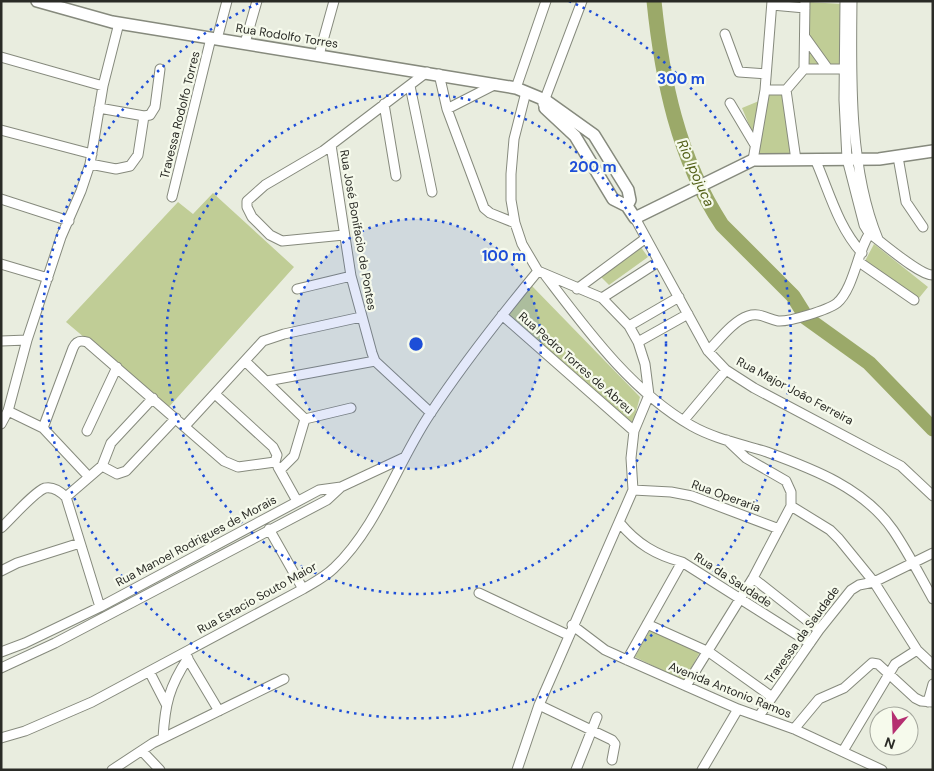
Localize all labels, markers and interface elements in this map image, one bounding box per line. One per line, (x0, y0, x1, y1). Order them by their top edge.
street label: Rua Rodolfo Torres (235, 20, 339, 52)
street label: Travessa Rodolfo Torres (156, 50, 204, 180)
text: 300 m (657, 69, 705, 89)
water label: Rio Ipojuca (673, 137, 719, 210)
street label: Rua José Bonifacio de Pontes (336, 148, 380, 312)
text: 200 m (569, 157, 617, 177)
text: 100 m (482, 246, 526, 266)
street label: Rua Pedro Torres de Abreu (515, 309, 637, 418)
centre of rings (407, 335, 425, 353)
street label: Rua Major João Ferreira (734, 353, 856, 429)
street label: Rua Operaria (689, 476, 763, 516)
street label: Rua Manoel Rodrigues de Morais (113, 492, 279, 590)
street label: Rua da Saudade (691, 549, 775, 611)
street label: Rua Estacio Souto Maior (194, 558, 320, 638)
street label: Travessa da Saudade (761, 583, 843, 687)
street label: Avenida Antonio Ramos (666, 658, 794, 722)
north arrow (869, 706, 919, 756)
text: N (882, 733, 898, 753)

